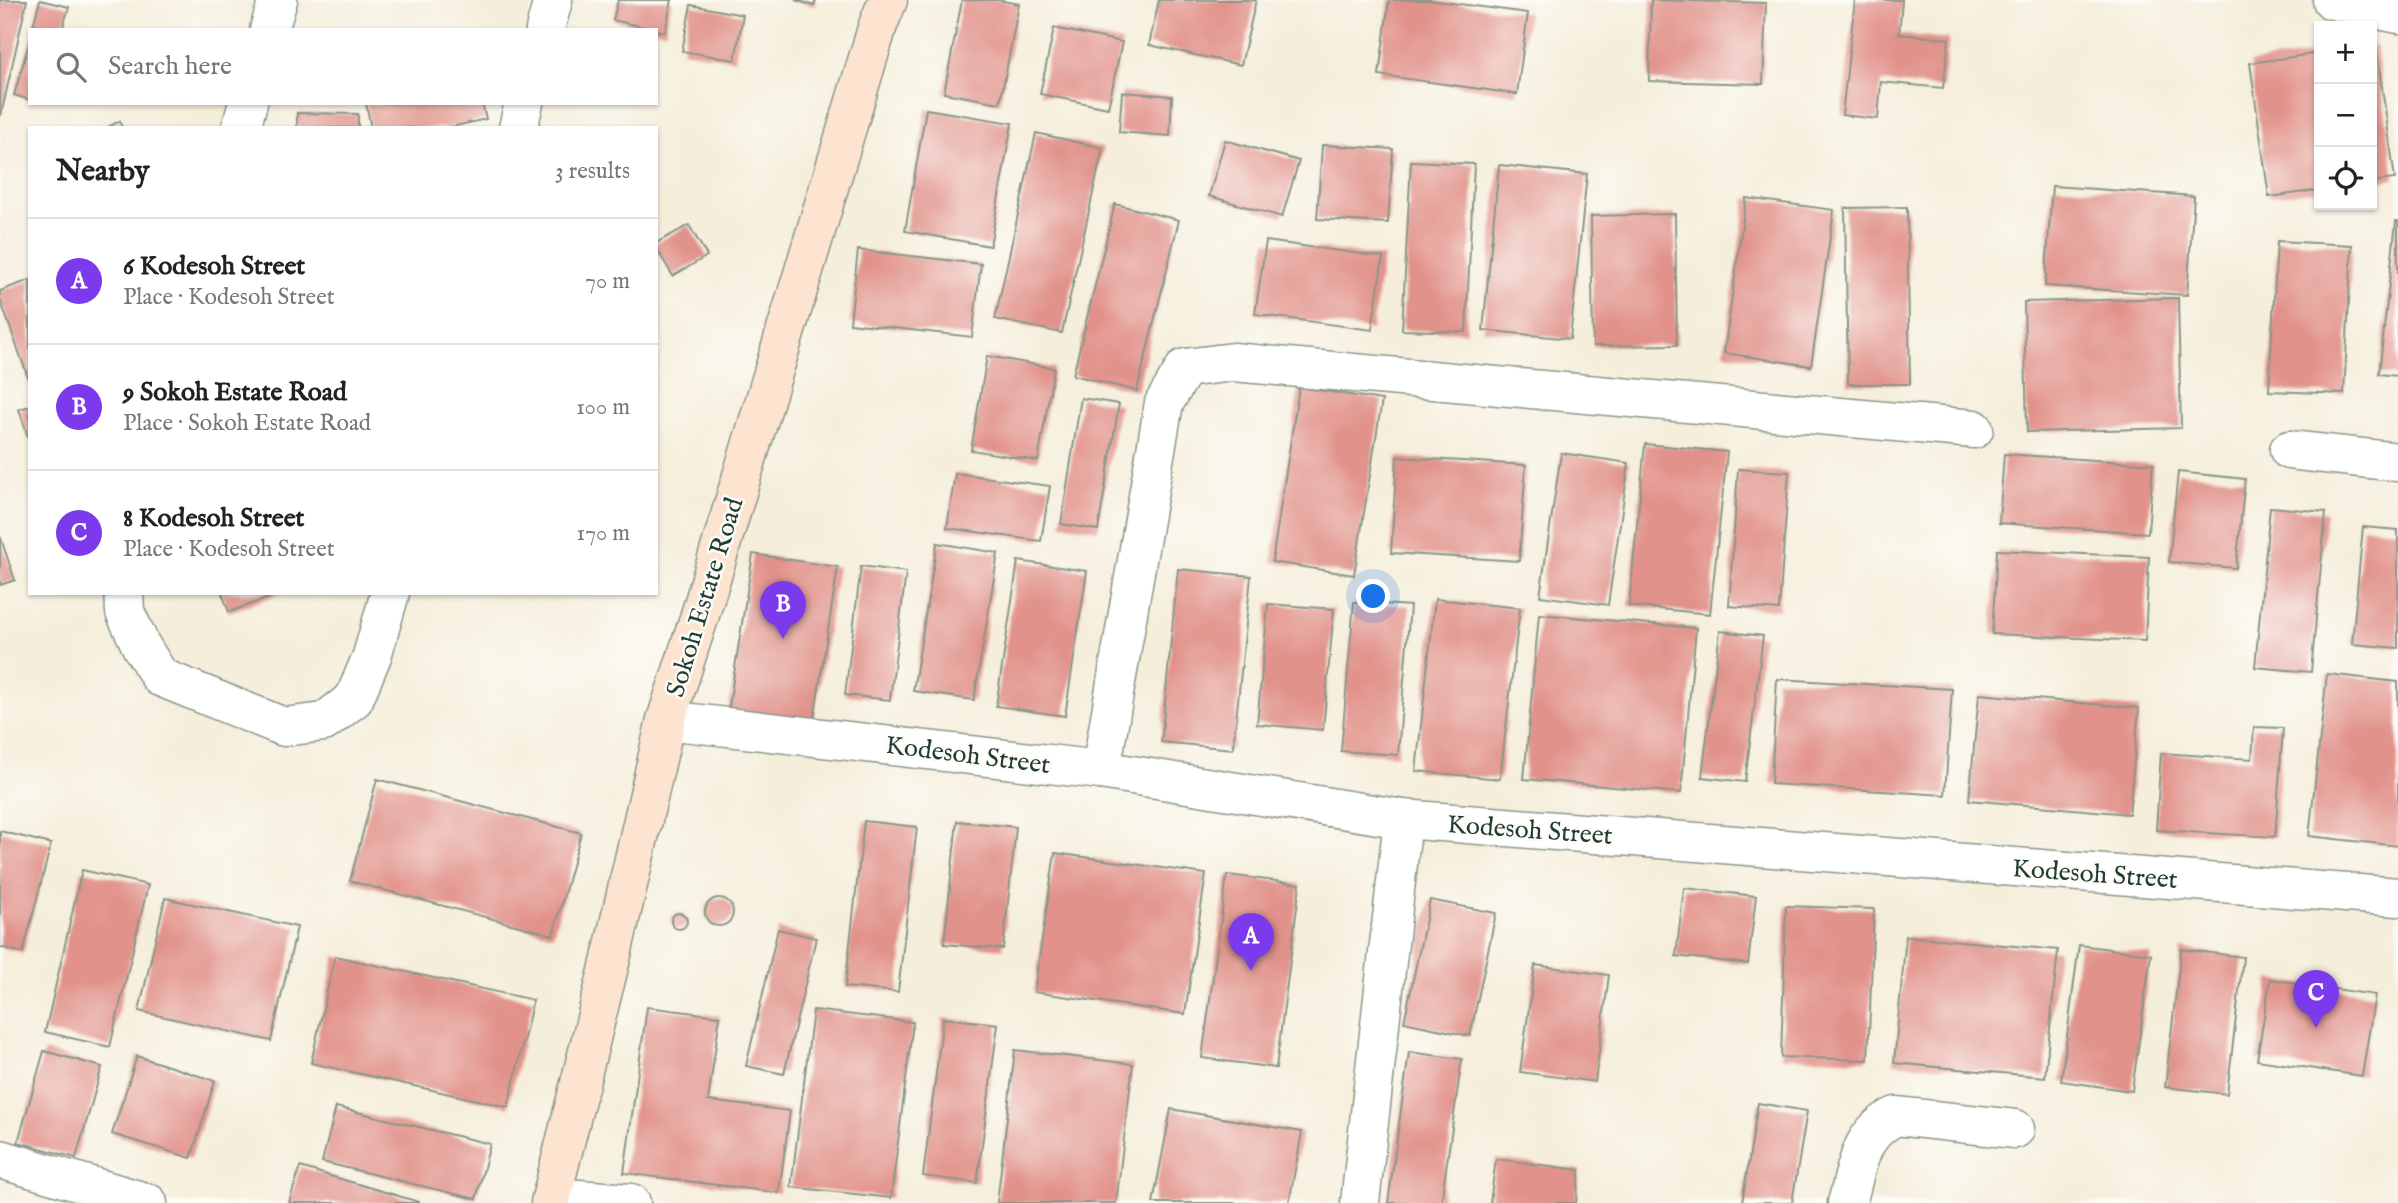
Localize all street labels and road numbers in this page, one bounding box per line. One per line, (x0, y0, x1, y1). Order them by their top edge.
street label: Sokoh Estate Road (659, 494, 752, 701)
street label: Kodesoh Street (884, 729, 1052, 782)
street label: Kodesoh Street (1446, 808, 1614, 853)
street label: Kodesoh Street (2011, 852, 2179, 897)

